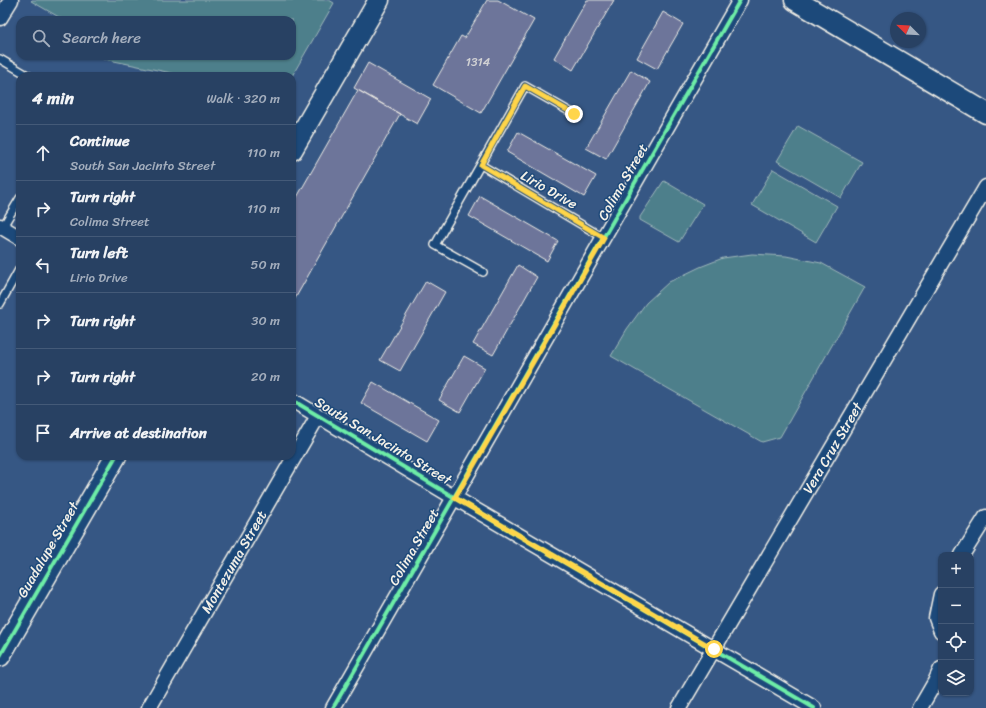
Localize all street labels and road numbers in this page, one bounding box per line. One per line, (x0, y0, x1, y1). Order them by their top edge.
street label: Colima Street (591, 139, 655, 225)
street label: Lirio Drive (516, 164, 582, 216)
street label: South San Jacinto Street (310, 390, 458, 493)
street label: Vera Cruz Street (796, 396, 870, 498)
street label: Guadalupe Street (10, 496, 86, 603)
street label: Colima Street (382, 504, 446, 590)
street label: Montezuma Street (194, 505, 273, 618)

